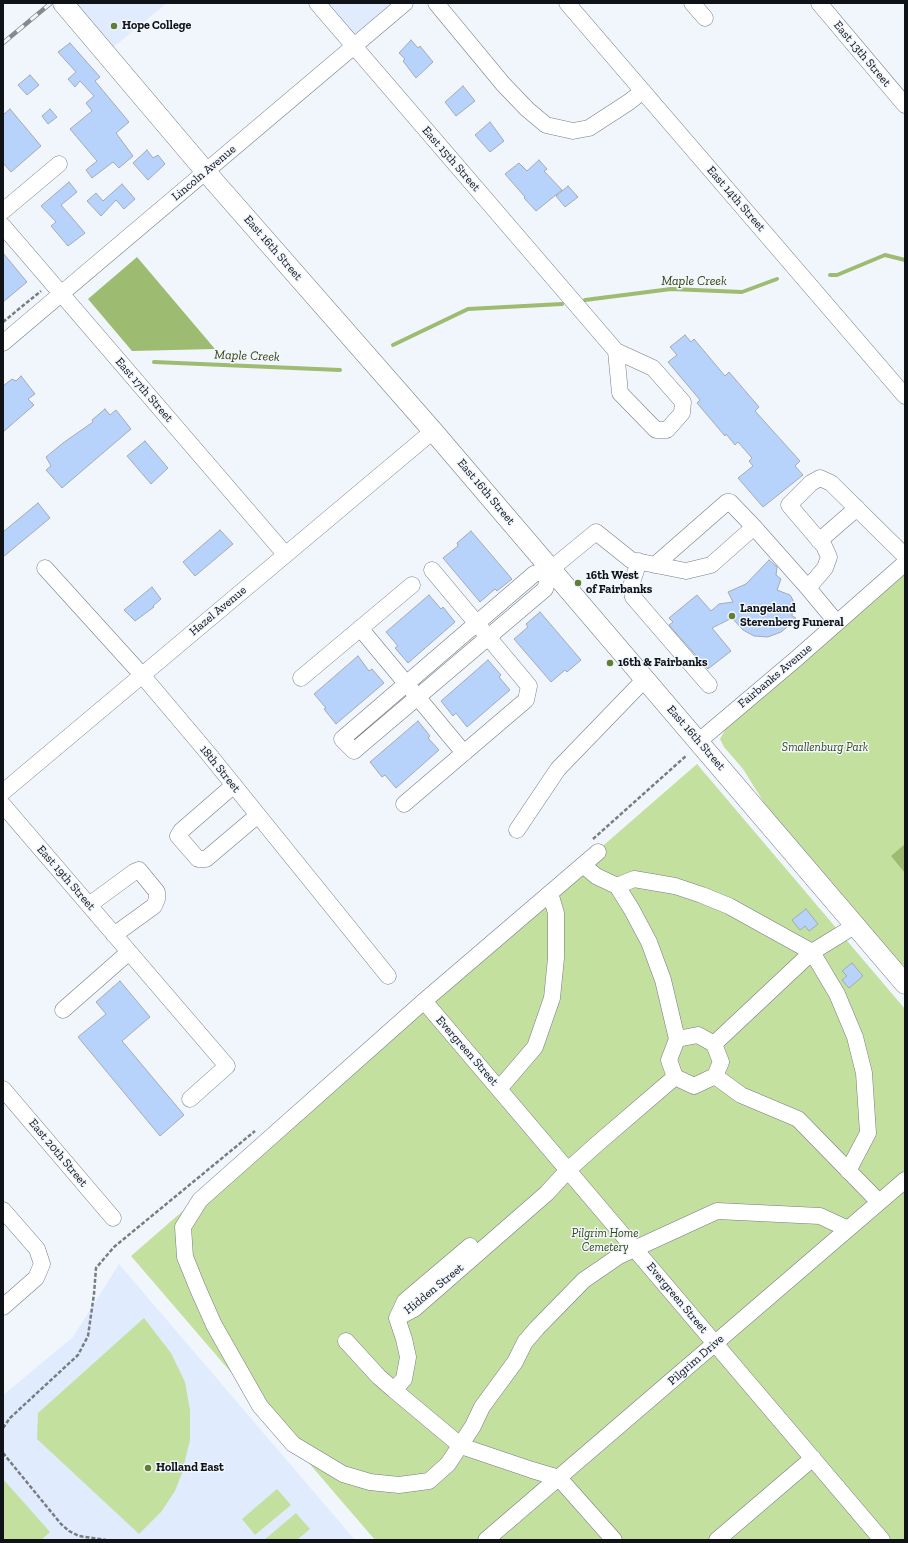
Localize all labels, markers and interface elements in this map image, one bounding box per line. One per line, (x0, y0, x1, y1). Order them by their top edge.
street label: East 13th Street (830, 18, 894, 90)
place label: Hope College (122, 19, 191, 33)
marker: Hope College (109, 21, 119, 31)
street label: East 15th Street (419, 123, 483, 195)
street label: Lincoln Avenue (169, 142, 239, 204)
street label: East 14th Street (704, 163, 768, 235)
street label: East 16th Street (241, 212, 305, 284)
water label: Maple Creek (661, 273, 727, 289)
water label: Maple Creek (214, 347, 280, 365)
street label: East 17th Street (112, 355, 176, 425)
street label: East 16th Street (454, 456, 518, 528)
place label: 16th West of Fairbanks (586, 569, 652, 597)
marker: 16th West of Fairbanks (573, 578, 583, 588)
street label: Hazel Avenue (187, 583, 249, 639)
place label: Langeland Sterenberg Funeral (740, 602, 844, 630)
marker: Langeland Sterenberg Funeral (727, 611, 737, 621)
street label: Fairbanks Avenue (735, 641, 815, 711)
place label: 16th & Fairbanks (618, 656, 708, 670)
marker: 16th & Fairbanks (605, 658, 615, 668)
street label: East 16th Street (664, 702, 728, 774)
park label: Smallenburg Park (782, 741, 868, 755)
street label: 18th Street (197, 742, 243, 796)
street label: East 19th Street (34, 842, 98, 914)
street label: Evergreen Street (433, 1013, 501, 1089)
street label: East 20th Street (26, 1116, 90, 1190)
park label: Pilgrim Home Cemetery (571, 1227, 639, 1255)
street label: Evergreen Street (643, 1260, 711, 1336)
street label: Hidden Street (401, 1261, 467, 1317)
street label: Pilgrim Drive (665, 1332, 727, 1388)
place label: Holland East (156, 1461, 224, 1475)
marker: Holland East (143, 1463, 153, 1473)

